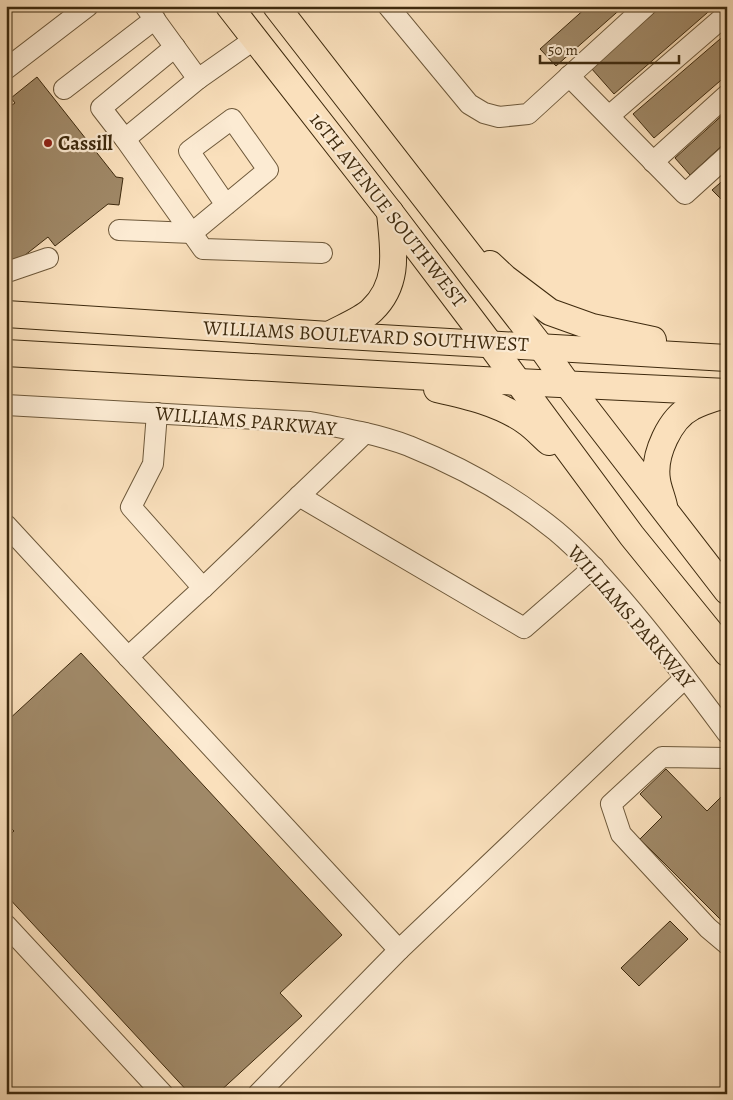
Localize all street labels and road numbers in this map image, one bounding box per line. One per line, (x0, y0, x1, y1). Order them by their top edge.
street label: 16TH AVENUE SOUTHWEST (303, 107, 473, 313)
street label: WILLIAMS BOULEVARD SOUTHWEST (202, 314, 529, 358)
street label: WILLIAMS PARKWAY (153, 400, 339, 442)
street label: WILLIAMS PARKWAY (560, 539, 702, 695)

